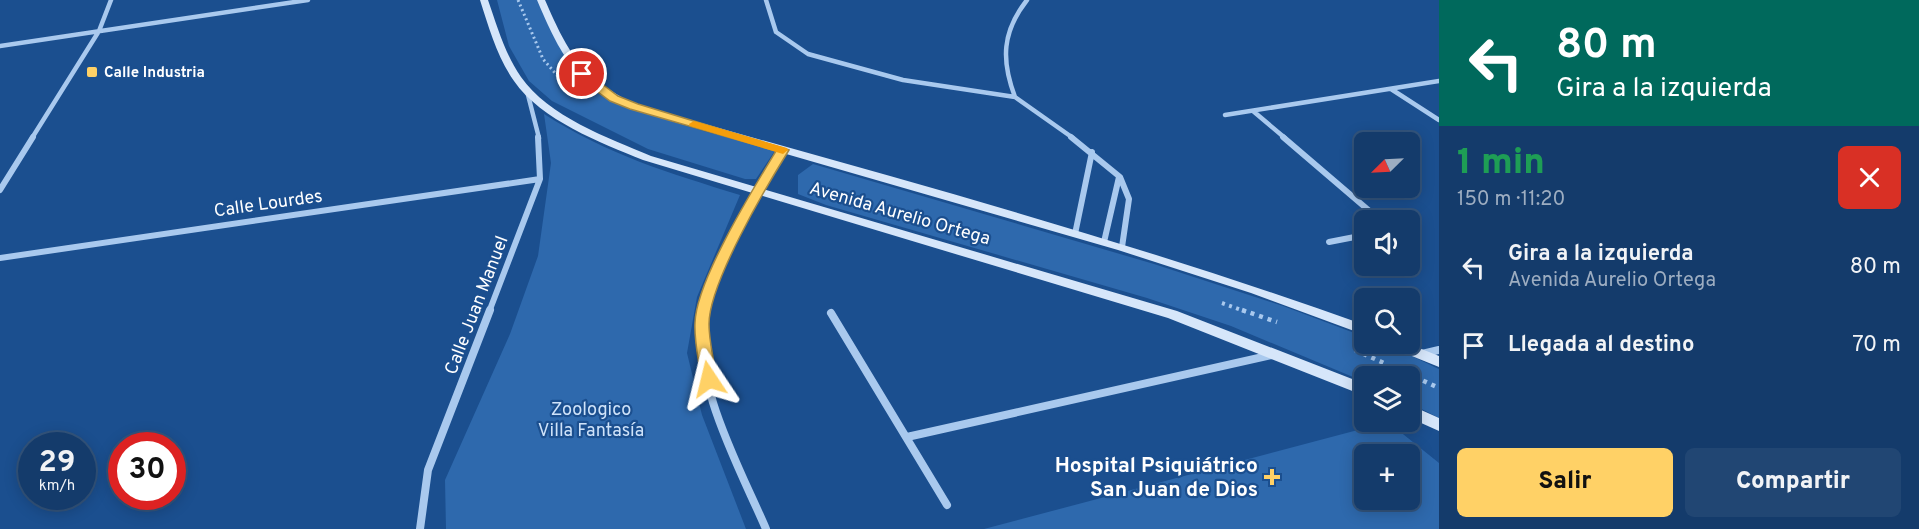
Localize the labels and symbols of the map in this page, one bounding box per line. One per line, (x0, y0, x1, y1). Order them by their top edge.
pin (556, 48, 607, 99)
place label: Calle Industria (104, 64, 205, 83)
marker: Calle Industria (85, 65, 99, 79)
north arrow (1354, 132, 1420, 198)
street label: Avenida Aurelio Ortega (806, 178, 993, 251)
street label: Calle Lourdes (212, 185, 324, 223)
street label: Calle Juan Manuel (440, 233, 514, 378)
position arrow (677, 347, 741, 411)
park label: Zoologico Villa Fantasía (538, 399, 644, 443)
speed limit sign: 30 (108, 432, 186, 510)
place label: Hospital Psiquiátrico San Juan de Dios (1055, 453, 1258, 504)
marker: Hospital Psiquiátrico San Juan de Dios (1263, 468, 1281, 486)

